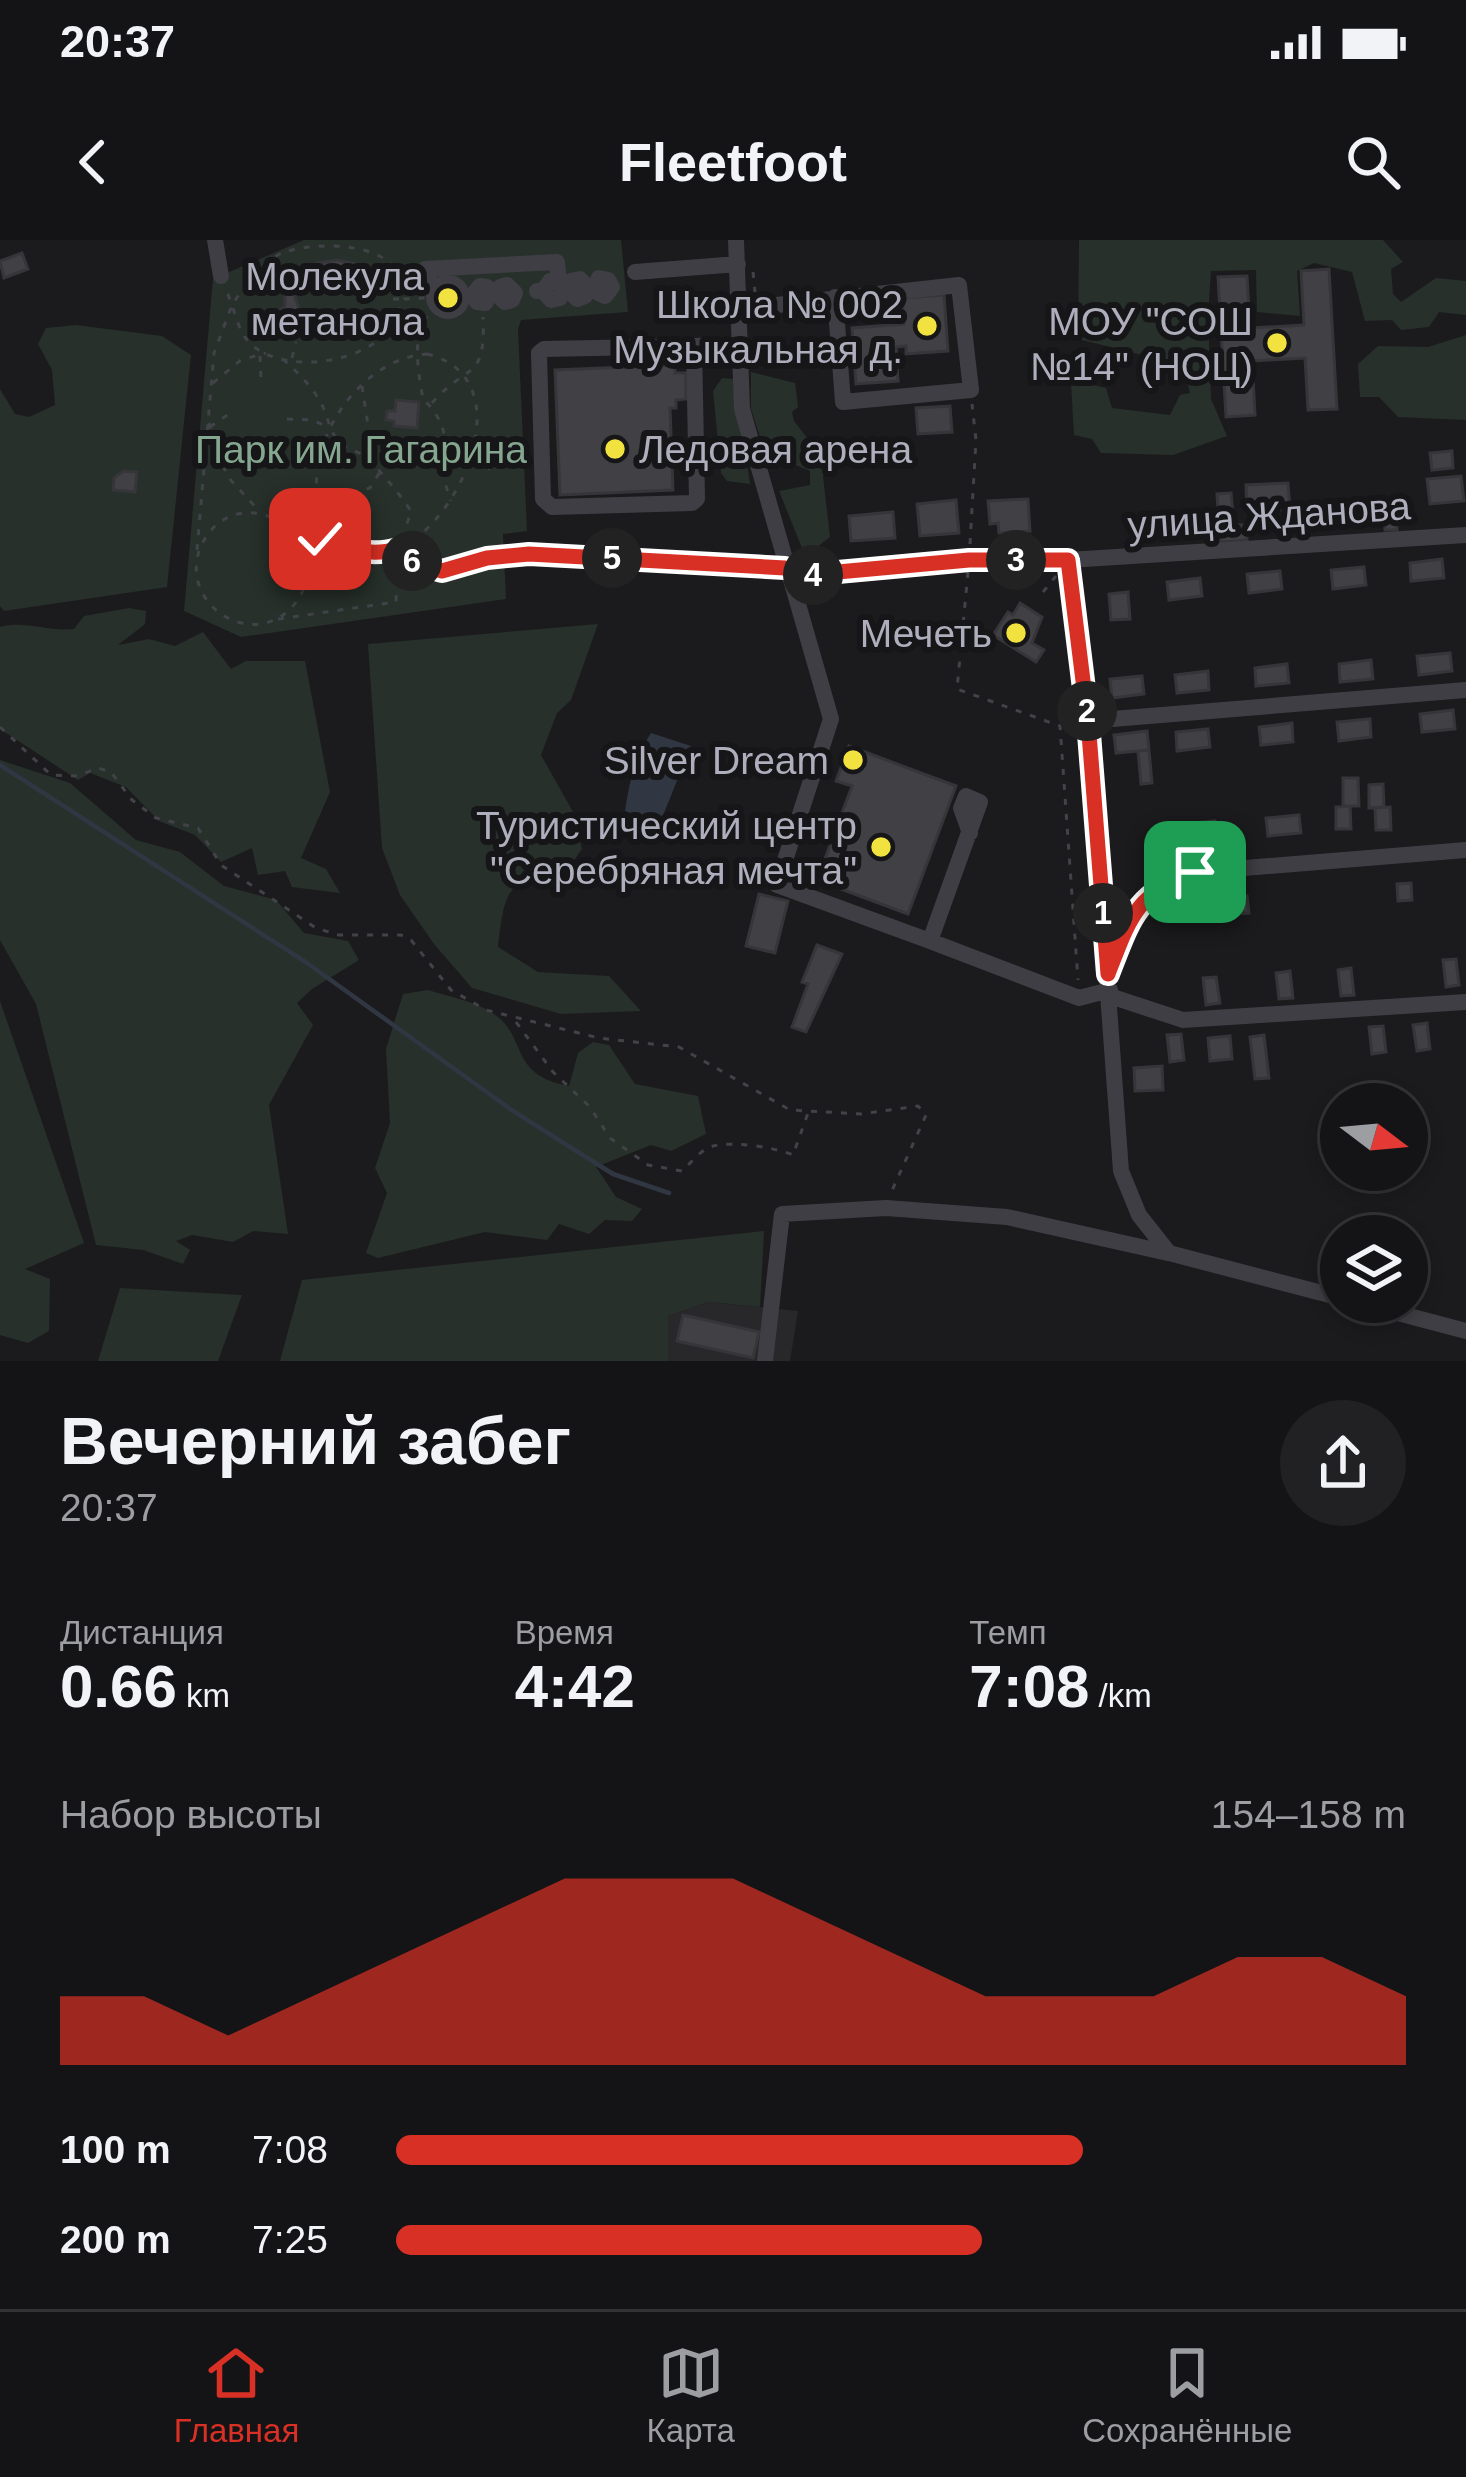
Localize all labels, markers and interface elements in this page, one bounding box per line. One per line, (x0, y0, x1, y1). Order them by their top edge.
text: 20:37 (60, 16, 175, 67)
icon: back (60, 129, 126, 195)
icon: search (1340, 129, 1406, 195)
text: Fleetfoot (619, 132, 847, 192)
place label: Молекула метанола (245, 255, 424, 343)
place label: Школа № 002 Музыкальная д. (613, 283, 903, 371)
marker: Молекула метанола (435, 285, 461, 311)
place label: МОУ "СОШ №14" (НОЦ) (1030, 300, 1253, 388)
marker: Школа № 002 Музыкальная д. (914, 313, 940, 339)
marker: МОУ "СОШ №14" (НОЦ) (1264, 330, 1290, 356)
park label: Парк им. Гагарина (195, 428, 527, 471)
place label: Ледовая арена (639, 428, 912, 471)
marker: Ледовая арена (602, 436, 628, 462)
street label: улица Жданова (1126, 484, 1412, 547)
pin (269, 488, 371, 590)
icon: check (287, 506, 353, 572)
pin: 5 (582, 528, 642, 588)
pin: 3 (986, 530, 1046, 590)
pin: 6 (382, 531, 442, 591)
text: 5 (603, 539, 621, 576)
text: 3 (1007, 541, 1025, 578)
text: 6 (403, 542, 421, 579)
pin: 4 (783, 545, 843, 605)
text: 4 (804, 556, 822, 593)
place label: Мечеть (860, 612, 992, 655)
marker: Мечеть (1003, 620, 1029, 646)
pin: 2 (1057, 681, 1117, 741)
text: 2 (1078, 692, 1096, 729)
place label: Silver Dream (604, 739, 829, 782)
marker: Silver Dream (840, 747, 866, 773)
place label: Туристический центр "Серебряная мечта" (476, 804, 857, 892)
pin (1144, 821, 1246, 923)
marker: Туристический центр "Серебряная мечта" (868, 834, 894, 860)
icon: arrive (1162, 839, 1228, 905)
pin: 1 (1073, 883, 1133, 943)
text: 1 (1094, 894, 1112, 931)
north arrow (1320, 1083, 1428, 1191)
map controls (1320, 1083, 1428, 1323)
button: layers (1320, 1215, 1428, 1323)
button: share (1280, 1400, 1406, 1526)
text: Вечерний забег (60, 1404, 571, 1478)
text: 20:37 (60, 1486, 158, 1529)
text: Дистанция (60, 1614, 224, 1651)
text: Время (515, 1614, 614, 1651)
text: Темп (969, 1614, 1047, 1651)
text: 0.66 (60, 1653, 177, 1720)
text: 4:42 (515, 1653, 635, 1720)
text: 7:08 (969, 1653, 1089, 1720)
text: km (177, 1677, 230, 1714)
text: /km (1089, 1677, 1152, 1714)
text: Набор высоты (60, 1793, 322, 1836)
text: 154–158 m (1211, 1793, 1406, 1836)
text: 100 m (60, 2128, 171, 2171)
text: 7:08 (252, 2128, 328, 2171)
text: 200 m (60, 2218, 171, 2261)
text: 7:25 (252, 2218, 328, 2261)
tab: Главная (174, 2340, 299, 2450)
tab: Карта (647, 2340, 735, 2450)
tab: Сохранённые (1082, 2340, 1292, 2450)

